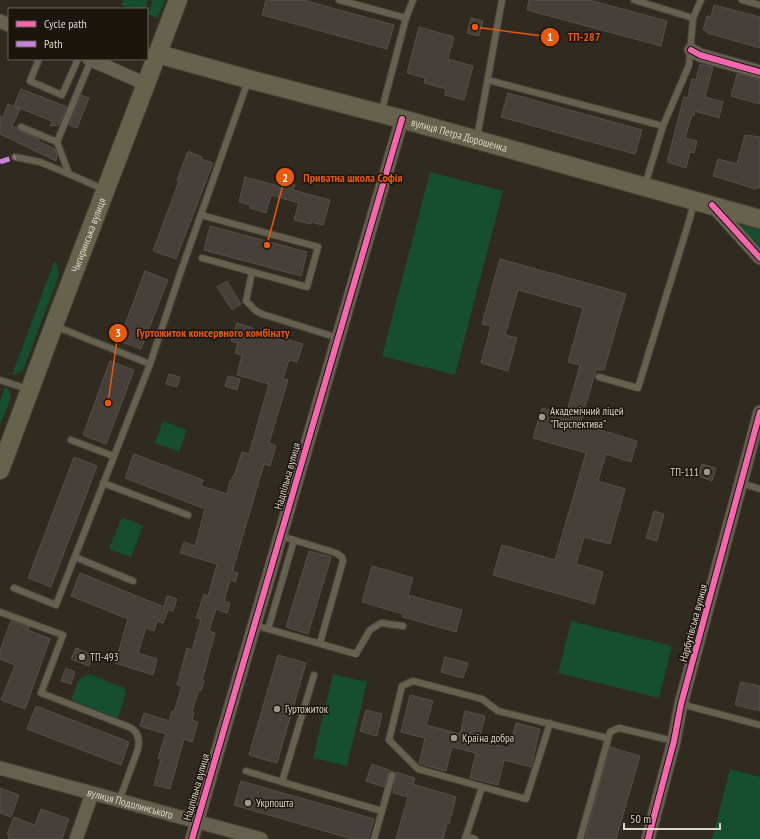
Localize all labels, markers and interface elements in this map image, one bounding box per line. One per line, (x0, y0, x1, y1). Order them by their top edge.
legend (8, 8, 148, 60)
text: Cycle path (44, 16, 87, 31)
callout: ТП-287 (540, 25, 609, 49)
text: 1 (547, 29, 553, 44)
text: ТП-287 (568, 29, 601, 44)
text: Path (44, 36, 62, 51)
street label: вулиця Петра Дорошенка (410, 115, 509, 155)
callout: Приватна школа Софія (275, 165, 411, 189)
text: 2 (282, 170, 288, 185)
text: Приватна школа Софія (303, 170, 403, 185)
street label: Чигиринська вулиця (68, 196, 109, 274)
callout: Гуртожиток консервного комбінату (108, 321, 297, 345)
text: 3 (115, 325, 121, 340)
text: Гуртожиток консервного комбінату (137, 325, 290, 340)
place label: Академічний ліцей "Перспектива" (550, 404, 624, 431)
marker: Академічний ліцей "Перспектива" (537, 412, 547, 422)
street label: Надпільна вулиця (271, 441, 303, 511)
place label: ТП-111 (670, 465, 699, 479)
marker: ТП-111 (702, 467, 712, 477)
street label: Нарбутівська вулиця (676, 582, 710, 664)
place label: ТП-493 (90, 650, 119, 664)
marker: ТП-493 (77, 652, 87, 662)
place label: Гуртожиток (285, 702, 329, 716)
marker: Гуртожиток (272, 704, 282, 714)
place label: Країна добра (462, 731, 514, 745)
marker: Країна добра (449, 733, 459, 743)
street label: Надпільна вулиця (180, 752, 212, 822)
street label: вулиця Подолинського (86, 785, 175, 822)
place label: Укрпошта (256, 796, 293, 810)
marker: Укрпошта (243, 798, 253, 808)
scale bar (624, 805, 720, 831)
text: 50 m (630, 811, 651, 826)

